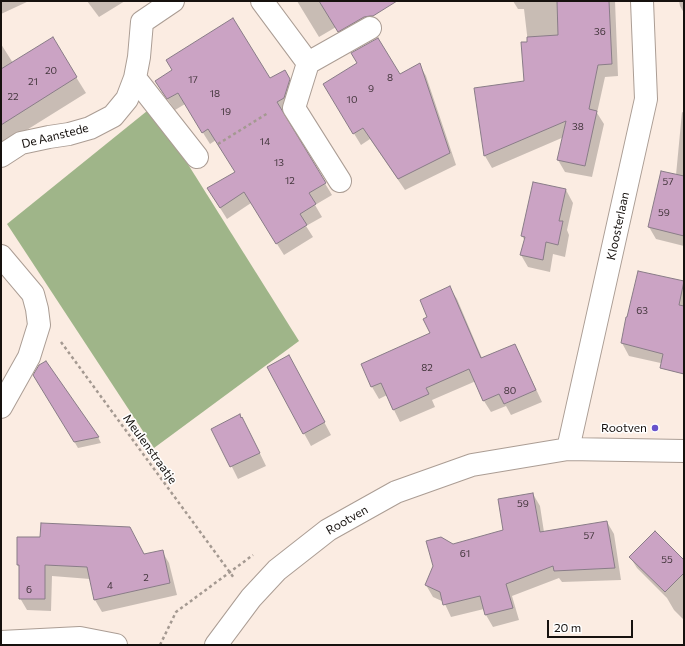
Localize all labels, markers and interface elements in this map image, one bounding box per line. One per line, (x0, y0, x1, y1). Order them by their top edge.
house number: 36 (594, 26, 606, 38)
house number: 20 (45, 65, 57, 77)
house number: 8 (387, 72, 393, 84)
house number: 17 (188, 74, 198, 86)
house number: 21 (28, 76, 38, 88)
house number: 9 (368, 83, 374, 95)
house number: 18 (210, 88, 220, 100)
house number: 22 (7, 91, 19, 103)
house number: 10 (347, 94, 357, 106)
house number: 19 (221, 106, 231, 118)
street label: De Aanstede (20, 121, 90, 151)
house number: 38 (572, 121, 584, 133)
house number: 14 (260, 136, 270, 148)
house number: 13 (274, 157, 284, 169)
house number: 12 (285, 175, 295, 187)
house number: 57 (662, 176, 674, 188)
street label: Kloosterlaan (604, 191, 632, 261)
house number: 59 (658, 207, 670, 219)
house number: 63 (636, 305, 648, 317)
house number: 82 (421, 362, 433, 374)
house number: 80 (504, 385, 516, 397)
street label: Meulenstraatje (120, 411, 180, 487)
place label: Rootven (601, 421, 647, 435)
marker: Rootven (650, 423, 660, 433)
house number: 59 (517, 498, 529, 510)
street label: Rootven (323, 502, 371, 538)
house number: 57 (583, 530, 595, 542)
house number: 61 (460, 548, 470, 560)
house number: 55 (661, 554, 673, 566)
house number: 2 (143, 572, 149, 584)
house number: 4 (107, 580, 113, 592)
house number: 6 (26, 584, 32, 596)
scale bar (549, 612, 635, 638)
text: 20 m (554, 620, 581, 634)

